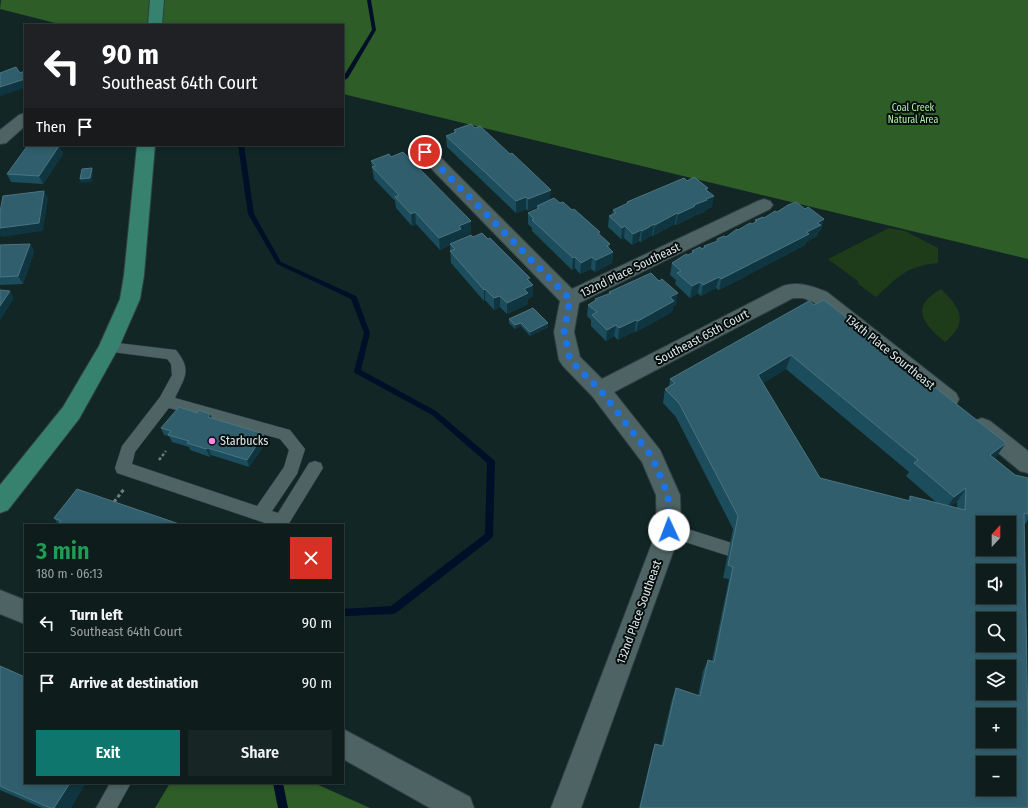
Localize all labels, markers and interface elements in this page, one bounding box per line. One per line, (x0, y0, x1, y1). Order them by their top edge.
text: 90 m (102, 38, 159, 71)
icon: left (36, 40, 88, 92)
text: Southeast 64th Court (102, 72, 257, 94)
park label: Coal Creek Natural Area (888, 102, 938, 126)
icon: arrive (74, 116, 96, 138)
text: Then (36, 118, 66, 136)
pin (408, 135, 442, 169)
icon: arrive (414, 141, 436, 163)
street label: 132nd Place Southeast (578, 240, 682, 300)
street label: Southeast 65th Court (653, 307, 751, 367)
street label: 134th Place Sourtheast (842, 312, 938, 393)
place label: Starbucks (220, 434, 268, 448)
marker: Starbucks (207, 436, 217, 446)
position arrow (648, 509, 690, 551)
north arrow (976, 516, 1016, 556)
map controls (976, 516, 1016, 796)
text: 3 min (36, 537, 90, 565)
button: close (290, 537, 332, 579)
street label: 132nd Place Southeast (614, 558, 664, 666)
button: sound (976, 564, 1016, 604)
text: 180 m · 06:13 (36, 566, 103, 581)
text: Turn left (70, 606, 123, 624)
icon: left (36, 612, 58, 634)
button: search (976, 612, 1016, 652)
text: 90 m (302, 614, 332, 632)
text: Southeast 64th Court (70, 624, 182, 639)
button: layers (976, 660, 1016, 700)
icon: arrive (36, 672, 58, 694)
text: Arrive at destination (70, 674, 198, 692)
text: 90 m (302, 674, 332, 692)
button: + (976, 708, 1016, 748)
button: Exit (36, 730, 180, 776)
button: Share (188, 730, 332, 776)
button: − (976, 756, 1016, 796)

